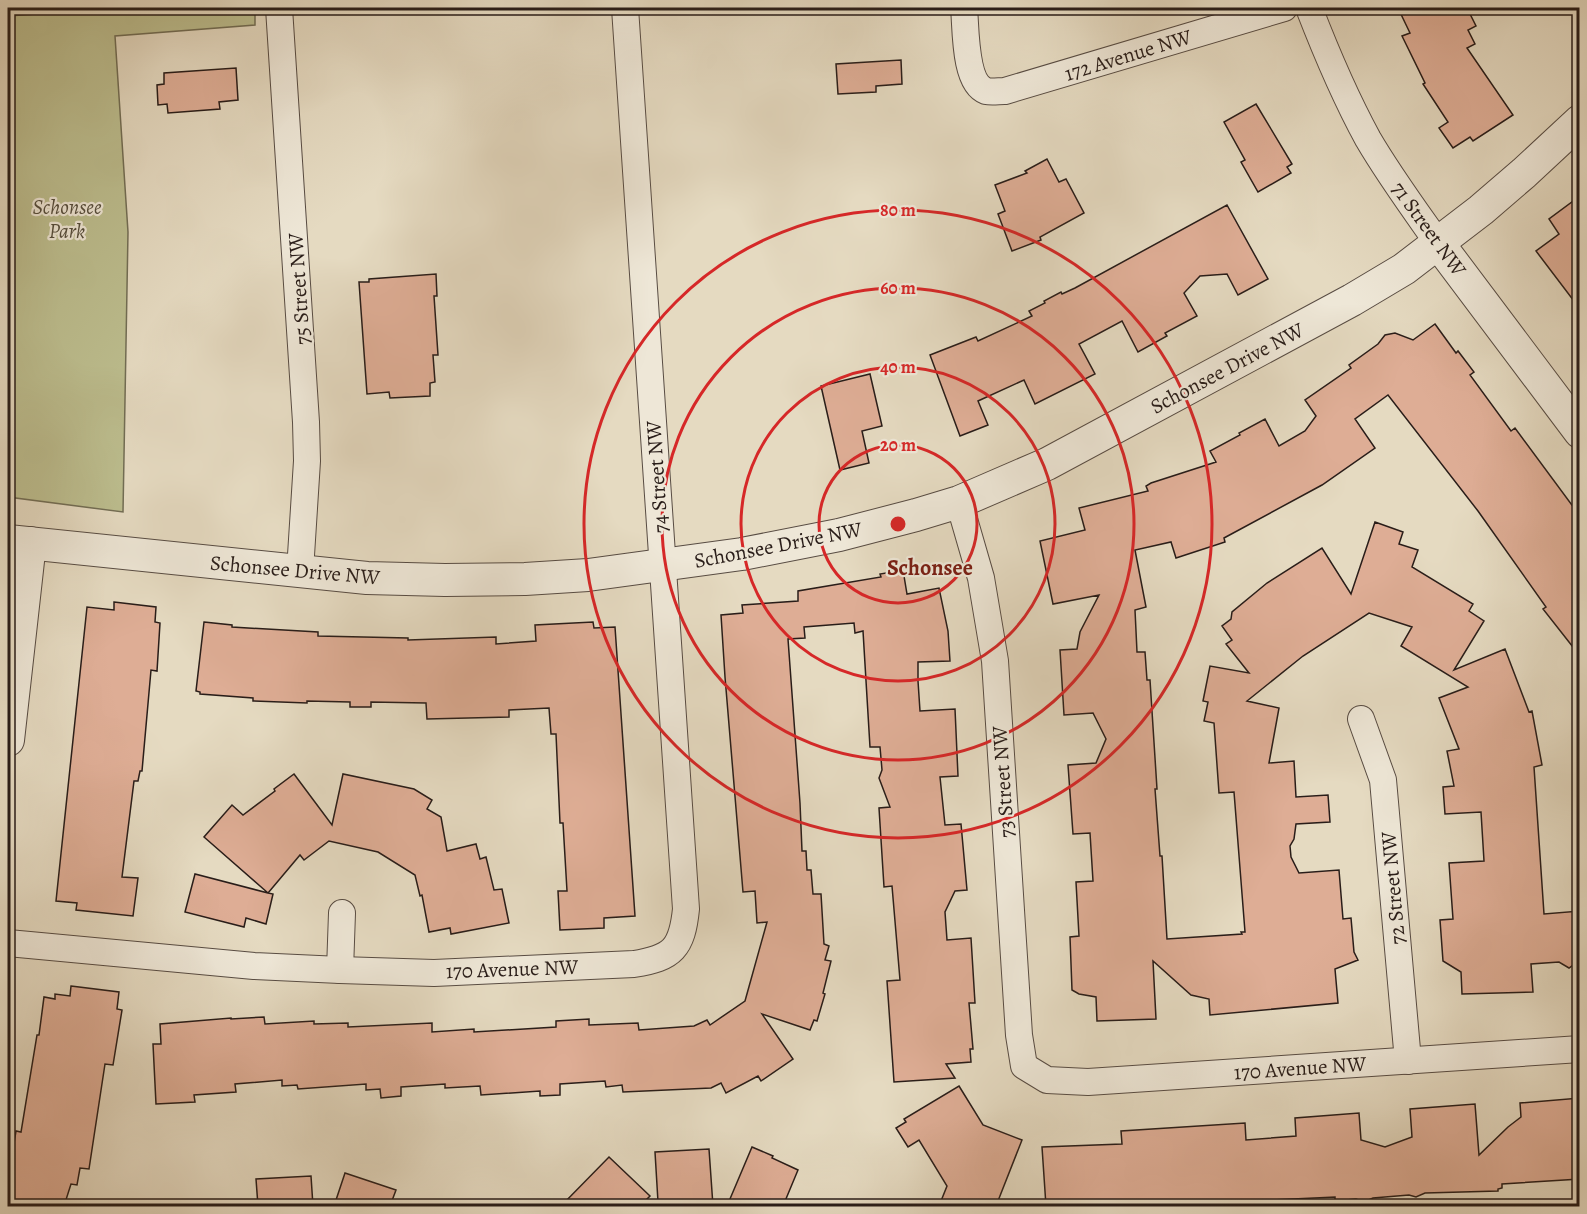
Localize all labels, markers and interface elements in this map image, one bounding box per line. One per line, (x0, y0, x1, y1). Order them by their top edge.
street label: 172 Avenue NW (1061, 22, 1195, 88)
street label: 71 Street NW (1385, 176, 1473, 282)
park label: Schonsee Park (33, 193, 102, 245)
text: 80 m (880, 198, 916, 222)
street label: 75 Street NW (281, 231, 317, 346)
text: 60 m (880, 276, 916, 300)
street label: Schonsee Drive NW (1145, 315, 1309, 420)
text: 40 m (880, 355, 916, 379)
street label: 74 Street NW (639, 419, 675, 534)
text: 20 m (880, 433, 916, 457)
centre of rings (888, 514, 908, 534)
street label: Schonsee Drive NW (692, 515, 865, 575)
street label: Schonsee Drive NW (209, 549, 381, 591)
district label: Schonsee (887, 553, 973, 583)
street label: 73 Street NW (985, 725, 1021, 839)
street label: 72 Street NW (1374, 830, 1412, 946)
street label: 170 Avenue NW (445, 953, 579, 985)
street label: 170 Avenue NW (1233, 1049, 1368, 1087)

